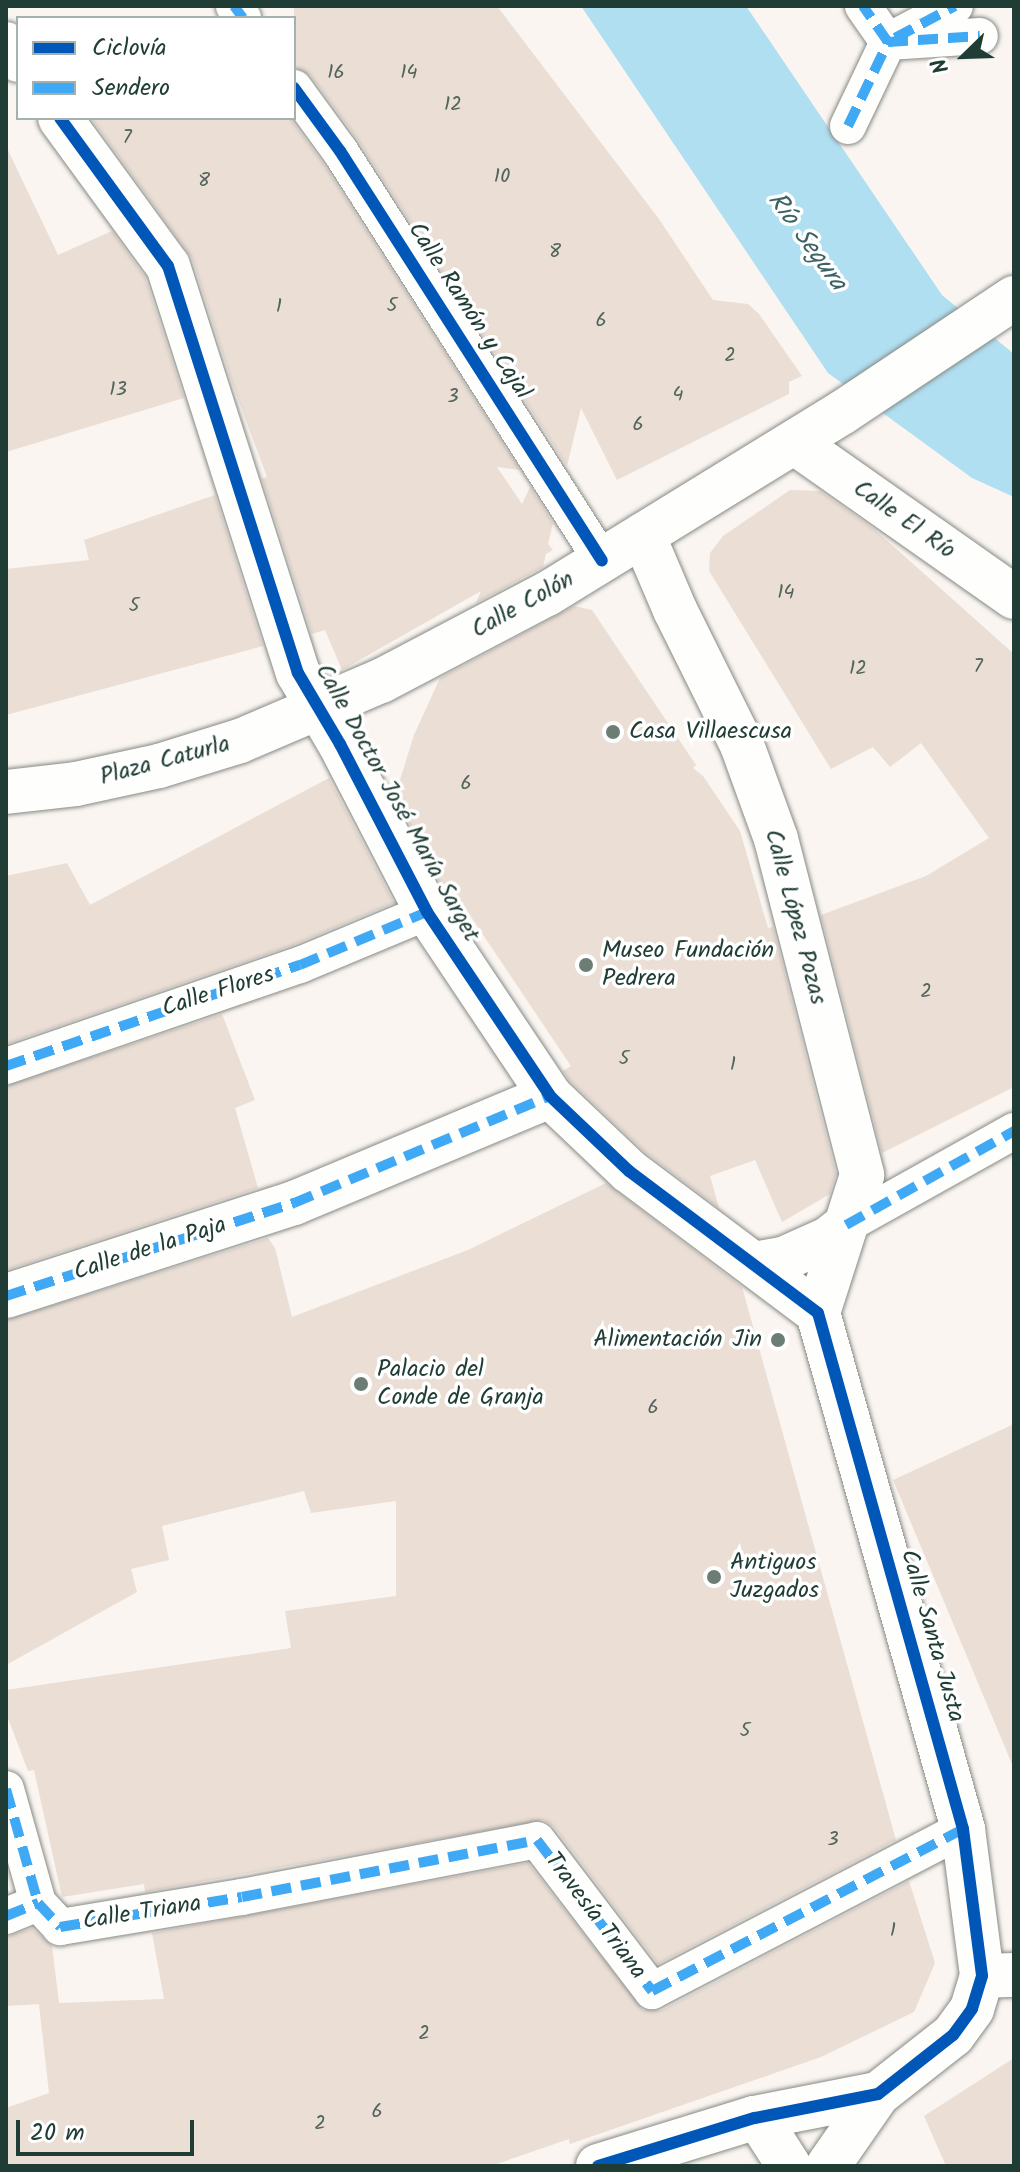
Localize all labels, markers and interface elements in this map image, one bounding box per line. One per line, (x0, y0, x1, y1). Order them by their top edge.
legend (16, 16, 296, 120)
north arrow (924, 16, 1004, 96)
text: Ciclovía (92, 29, 167, 68)
text: N (923, 52, 960, 79)
house number: 16 (327, 61, 345, 85)
house number: 14 (400, 61, 418, 85)
text: Sendero (92, 69, 170, 108)
house number: 12 (444, 93, 462, 117)
house number: 7 (122, 126, 132, 150)
house number: 10 (494, 165, 510, 189)
house number: 8 (198, 169, 210, 193)
water label: Río Segura (760, 186, 852, 298)
street label: Calle Ramón y Cajal (401, 217, 537, 405)
house number: 8 (549, 240, 561, 264)
house number: 5 (387, 294, 397, 318)
house number: 1 (276, 295, 282, 319)
house number: 6 (595, 309, 607, 333)
house number: 2 (724, 344, 736, 368)
house number: 13 (109, 378, 127, 402)
house number: 4 (672, 383, 684, 407)
house number: 3 (447, 385, 459, 409)
house number: 6 (632, 413, 644, 437)
street label: Calle El Río (847, 474, 961, 566)
street label: Calle Colón (467, 565, 579, 645)
house number: 14 (777, 581, 795, 605)
house number: 5 (129, 594, 139, 618)
house number: 7 (973, 655, 983, 679)
house number: 12 (849, 657, 867, 681)
street label: Calle Doctor José María Sarget (308, 659, 486, 947)
place label: Casa Villaescusa (629, 718, 792, 746)
marker: Casa Villaescusa (604, 723, 622, 741)
street label: Plaza Caturla (97, 730, 233, 792)
house number: 6 (460, 772, 472, 796)
street label: Calle López Pozas (758, 826, 832, 1008)
place label: Museo Fundación Pedrera (602, 937, 774, 993)
marker: Museo Fundación Pedrera (577, 956, 595, 974)
street label: Calle Flores (158, 960, 278, 1024)
house number: 2 (920, 980, 932, 1004)
house number: 5 (619, 1047, 629, 1071)
house number: 1 (730, 1053, 736, 1077)
street label: Calle de la Paja (70, 1211, 230, 1287)
place label: Alimentación Jin (593, 1326, 762, 1354)
marker: Alimentación Jin (769, 1331, 787, 1349)
place label: Palacio del Conde de Granja (377, 1356, 544, 1412)
marker: Palacio del Conde de Granja (352, 1375, 370, 1393)
house number: 6 (647, 1396, 659, 1420)
street label: Calle Santa Justa (894, 1546, 970, 1726)
place label: Antiguos Juzgados (730, 1549, 819, 1605)
marker: Antiguos Juzgados (705, 1568, 723, 1586)
house number: 5 (740, 1719, 750, 1743)
house number: 3 (827, 1828, 839, 1852)
street label: Travesía Triana (538, 1847, 652, 1985)
street label: Calle Triana (81, 1889, 203, 1937)
house number: 1 (890, 1919, 896, 1943)
house number: 2 (418, 2022, 430, 2046)
house number: 6 (371, 2100, 383, 2124)
scale bar (20, 2104, 198, 2154)
house number: 2 (314, 2112, 326, 2136)
text: 20 m (30, 2114, 85, 2153)

